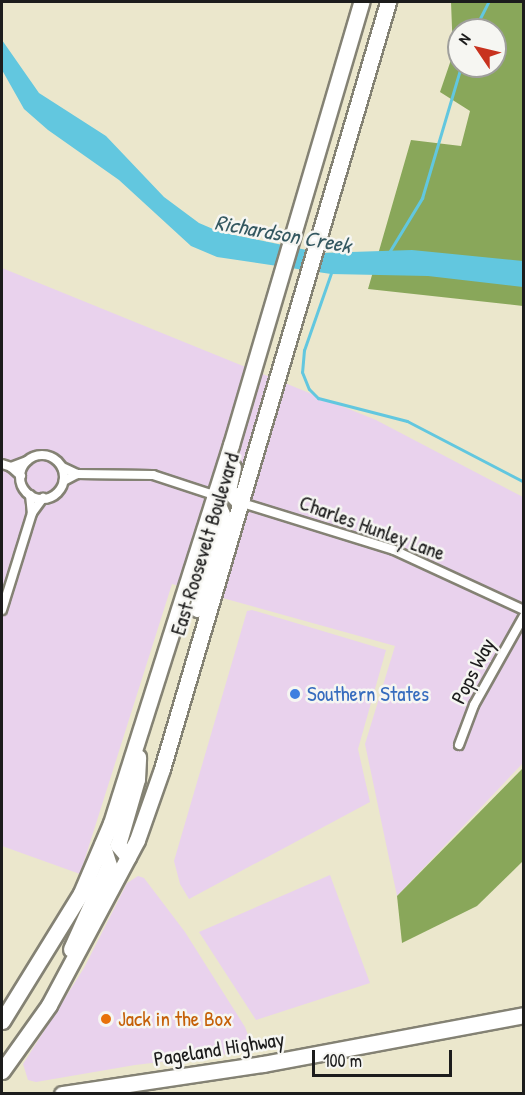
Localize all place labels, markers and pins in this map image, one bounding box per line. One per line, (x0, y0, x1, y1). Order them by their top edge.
place label: Southern States (307, 681, 429, 707)
marker: Southern States (288, 687, 302, 701)
place label: Jack in the Box (118, 1006, 232, 1032)
marker: Jack in the Box (99, 1012, 113, 1026)

